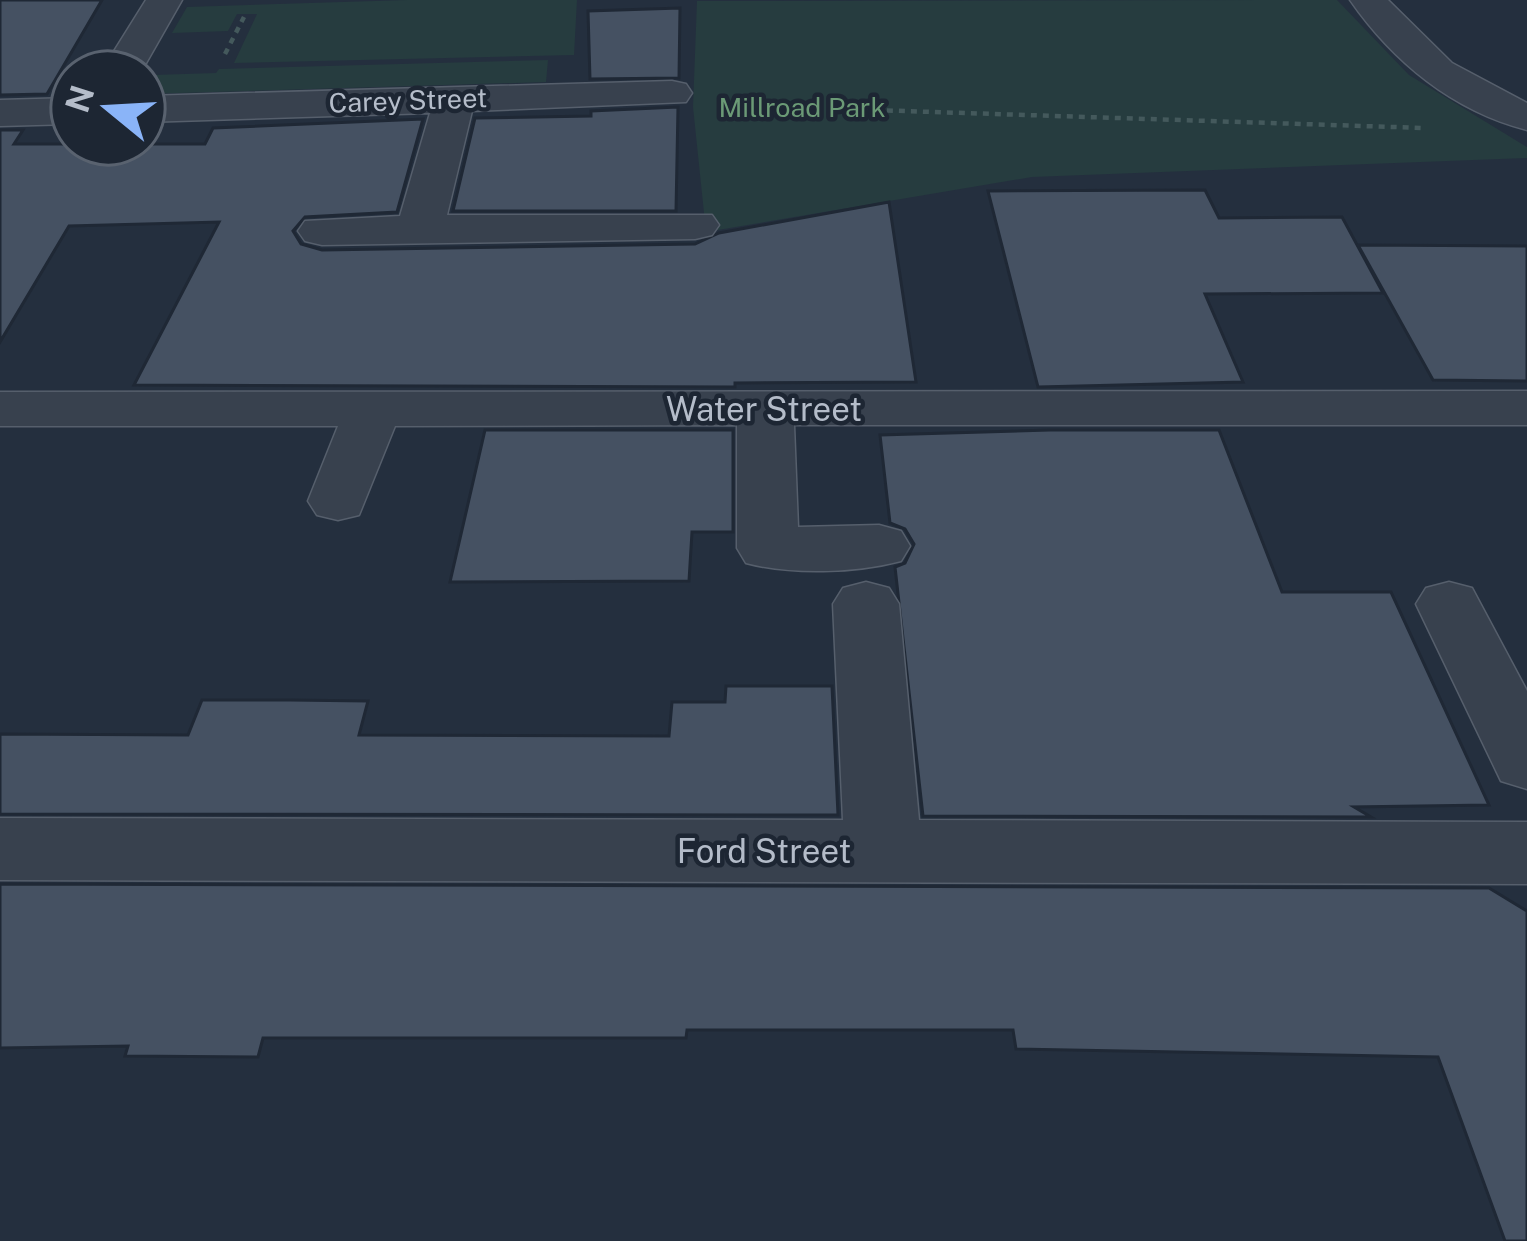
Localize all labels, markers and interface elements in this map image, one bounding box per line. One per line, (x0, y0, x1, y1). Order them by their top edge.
north arrow (48, 48, 168, 168)
text: N (57, 81, 102, 117)
street label: Carey Street (328, 81, 488, 119)
park label: Millroad Park (718, 91, 886, 123)
street label: Water Street (666, 390, 862, 428)
street label: Ford Street (677, 832, 851, 870)

